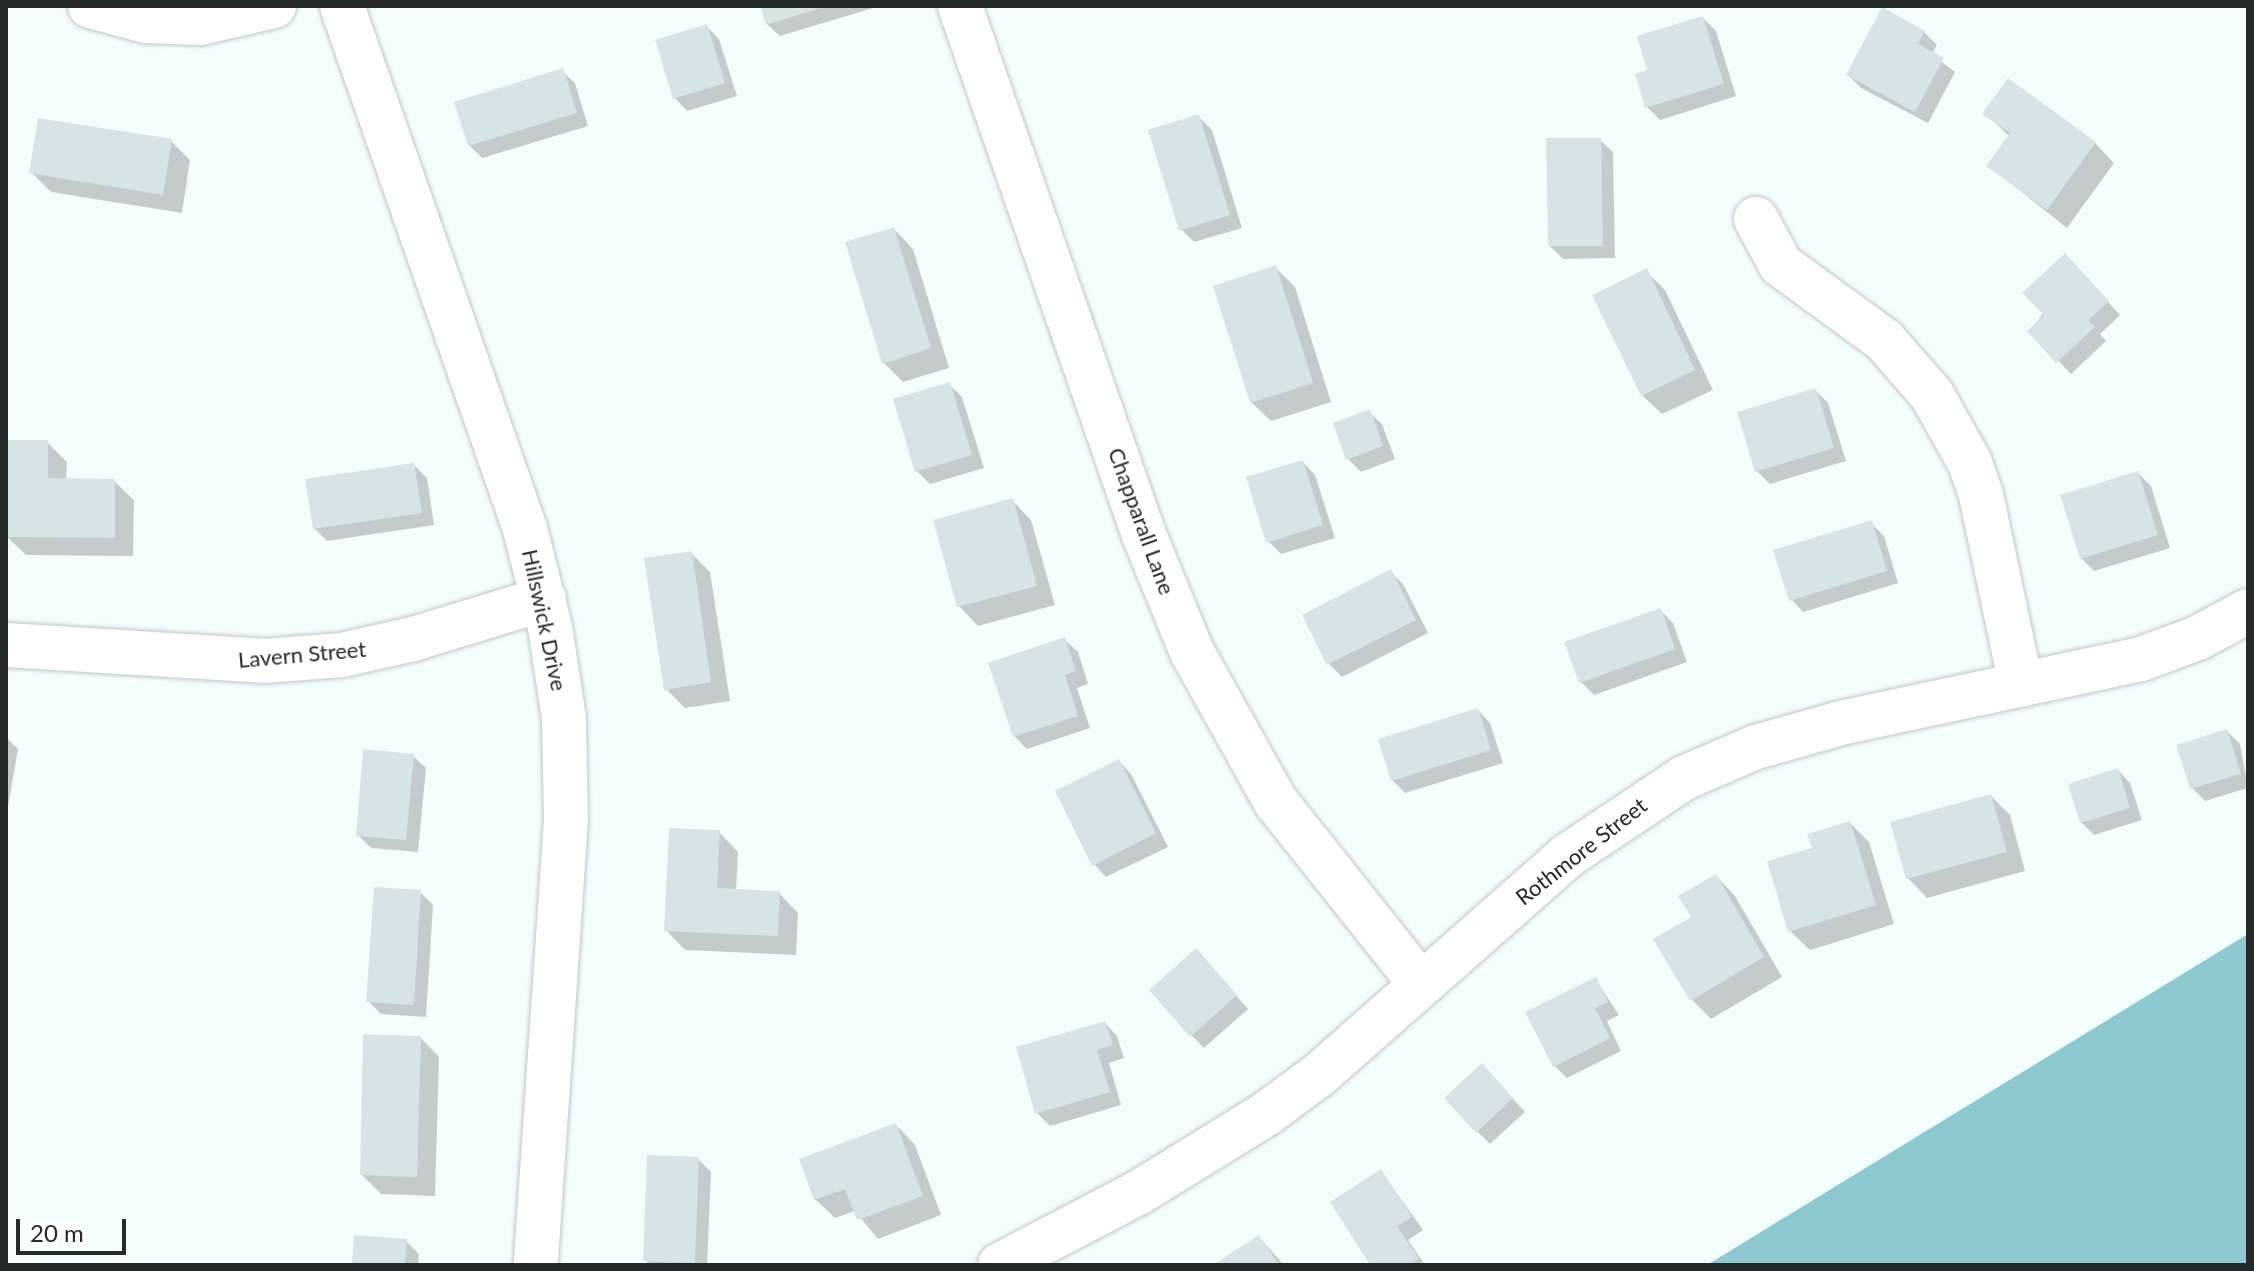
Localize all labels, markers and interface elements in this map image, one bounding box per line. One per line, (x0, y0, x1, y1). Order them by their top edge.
street label: Chapparall Lane (1103, 444, 1181, 598)
street label: Hillswick Drive (517, 547, 573, 693)
street label: Lavern Street (237, 635, 367, 673)
street label: Rothmore Street (1510, 792, 1652, 910)
scale bar (20, 1203, 130, 1253)
text: 20 m (30, 1218, 84, 1247)

